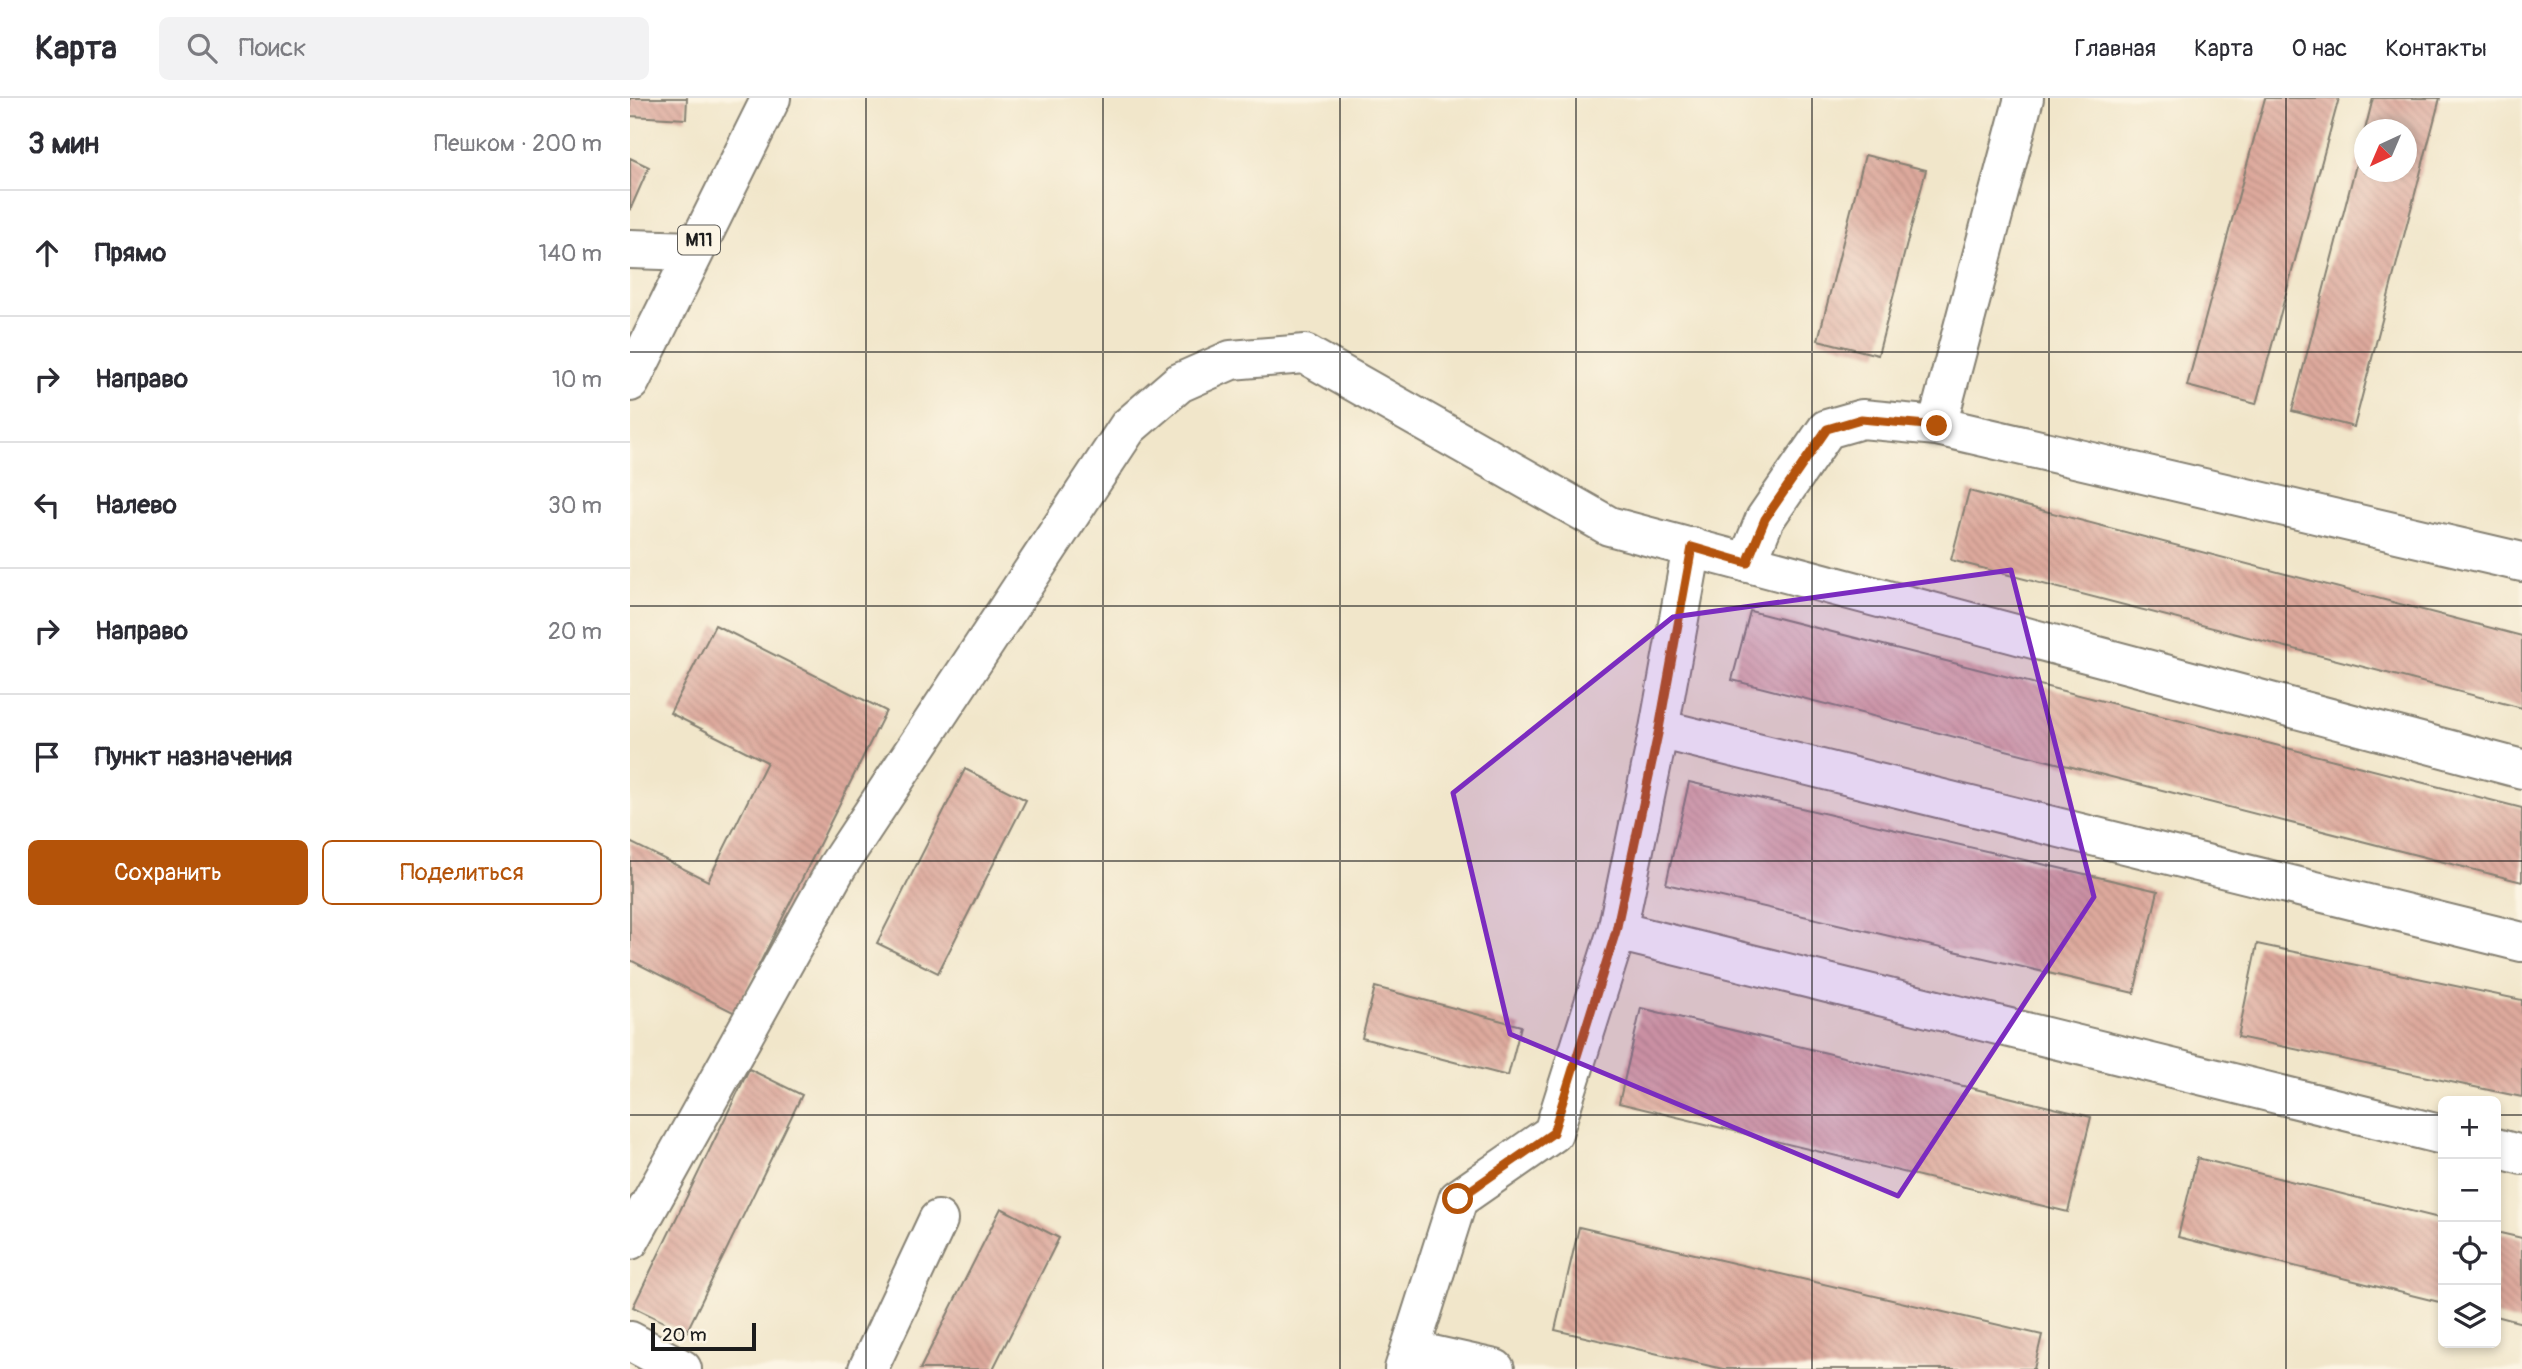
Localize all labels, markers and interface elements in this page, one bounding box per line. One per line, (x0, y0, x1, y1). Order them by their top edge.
search box (159, 17, 649, 80)
text: Карта (35, 28, 117, 69)
icon: search (183, 29, 221, 67)
text: Поиск (239, 32, 307, 64)
text: Главная (2075, 34, 2156, 63)
text: Карта (2194, 34, 2254, 63)
text: О нас (2292, 34, 2347, 63)
text: Контакты (2385, 34, 2487, 63)
north arrow (2354, 119, 2417, 182)
text: 3 мин (28, 125, 99, 162)
text: Пешком · 200 m (434, 129, 602, 158)
road number: М11 (678, 225, 720, 254)
icon: ahead (28, 234, 66, 272)
text: Прямо (95, 237, 166, 269)
text: 140 m (539, 239, 602, 268)
icon: right (28, 360, 66, 398)
text: Направо (95, 363, 188, 395)
text: 10 m (552, 365, 602, 394)
route end (1921, 410, 1952, 441)
icon: left (28, 486, 66, 524)
text: Налево (95, 489, 177, 521)
text: 30 m (548, 491, 602, 520)
icon: right (28, 612, 66, 650)
text: Направо (95, 615, 188, 647)
text: 20 m (548, 617, 602, 646)
icon: arrive (28, 738, 66, 776)
text: Пункт назначения (95, 741, 292, 773)
button: Сохранить (28, 840, 308, 905)
button: Поделиться (322, 840, 602, 905)
map controls (2438, 1096, 2501, 1348)
button: + (2438, 1096, 2501, 1159)
button: − (2438, 1159, 2501, 1222)
route start (1442, 1183, 1473, 1214)
button: locate (2438, 1222, 2501, 1285)
button: layers (2438, 1285, 2501, 1348)
scale bar (651, 1320, 756, 1352)
text: 20 m (662, 1323, 707, 1347)

